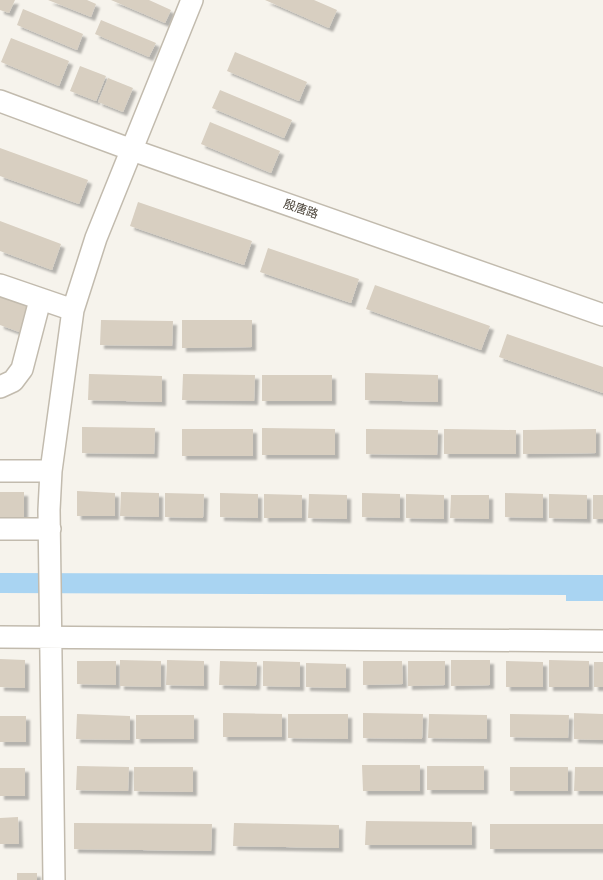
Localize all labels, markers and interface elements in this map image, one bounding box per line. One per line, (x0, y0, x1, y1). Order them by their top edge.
street label: 殷唐路 (282, 197, 320, 221)

